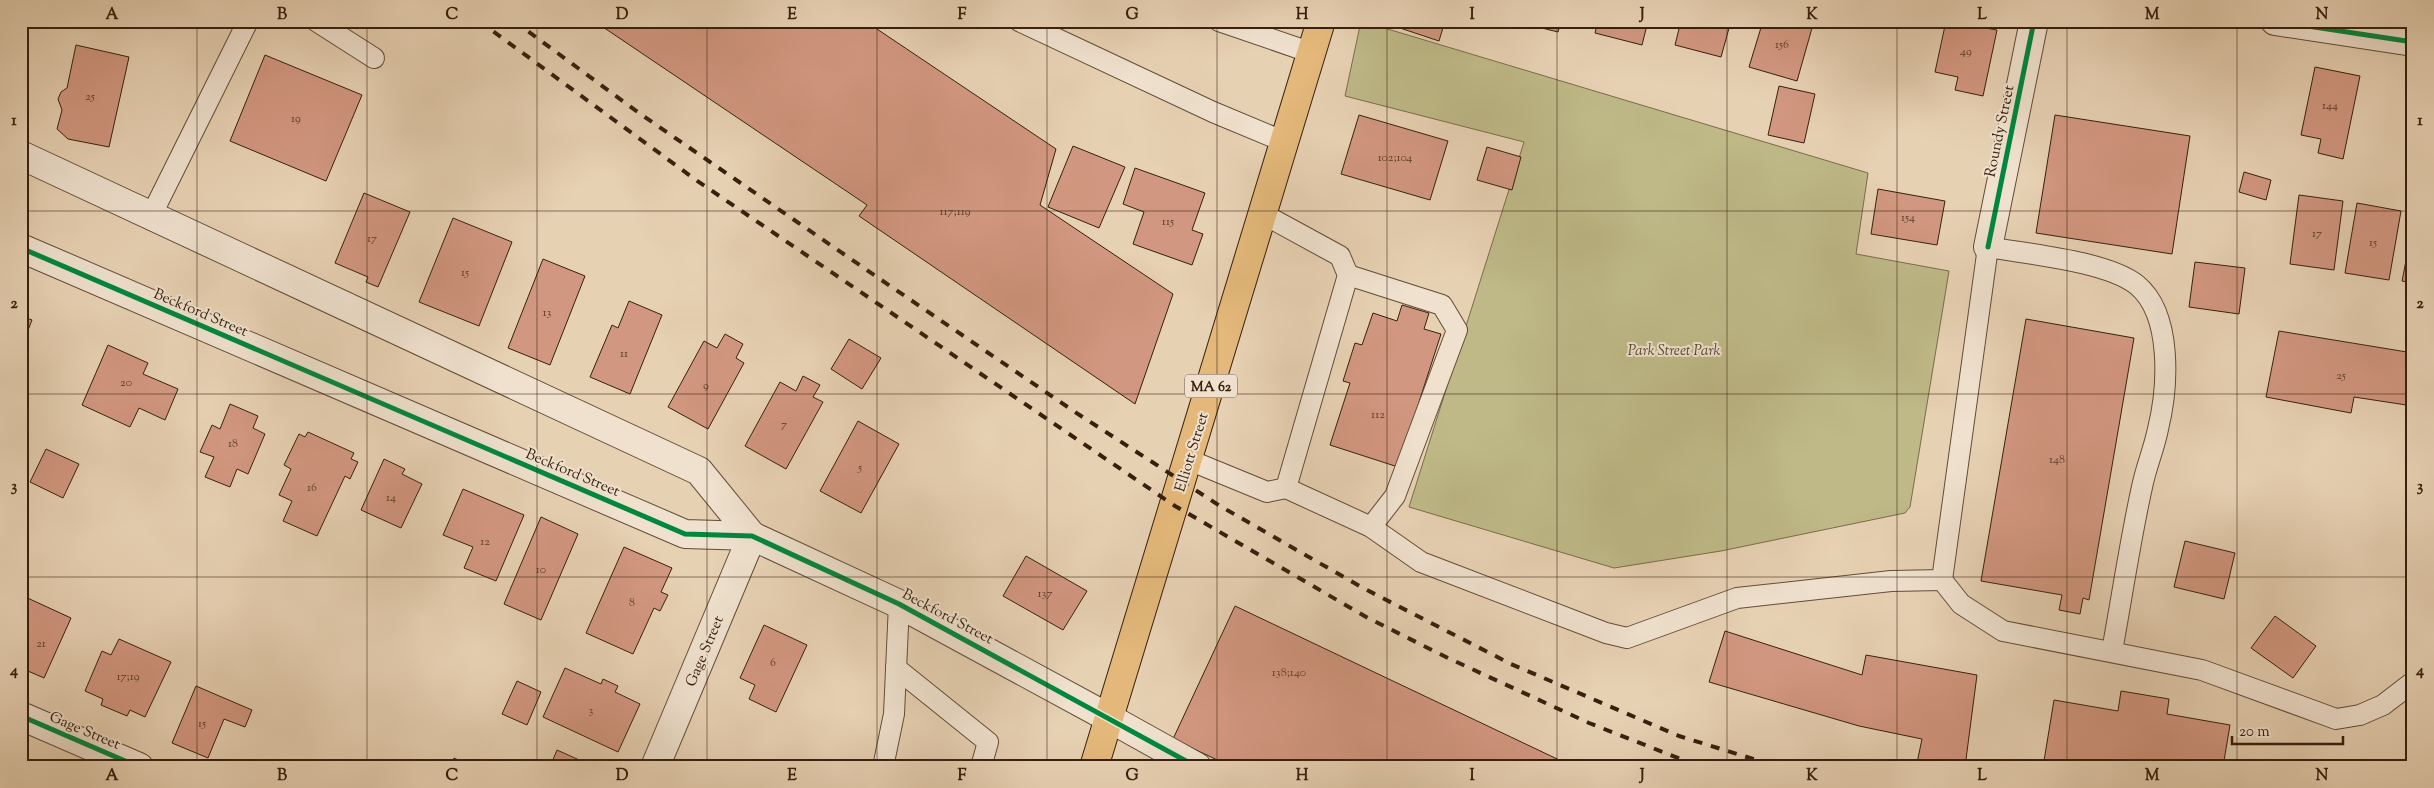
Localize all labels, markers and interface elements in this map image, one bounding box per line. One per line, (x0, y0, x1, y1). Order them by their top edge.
text: A (106, 4, 119, 27)
text: B (277, 4, 287, 27)
text: C (446, 4, 459, 27)
text: D (616, 4, 629, 27)
text: E (787, 4, 797, 27)
text: F (958, 4, 967, 27)
text: G (1125, 4, 1139, 27)
text: H (1296, 4, 1309, 27)
text: I (1469, 4, 1475, 27)
text: J (1638, 4, 1645, 27)
text: K (1806, 4, 1818, 27)
text: L (1977, 4, 1987, 27)
text: M (2145, 4, 2160, 27)
text: N (2316, 4, 2329, 27)
house number: 156 (1775, 36, 1789, 54)
house number: 49 (1960, 43, 1972, 61)
street label: Roundy Street (1980, 83, 2020, 179)
house number: 25 (85, 88, 95, 106)
house number: 144 (2322, 97, 2338, 115)
text: 1 (11, 110, 17, 133)
house number: 19 (291, 110, 301, 128)
text: 1 (2417, 110, 2423, 133)
house number: 102;104 (1378, 149, 1412, 167)
house number: 117;119 (939, 203, 971, 221)
house number: 154 (1901, 209, 1915, 227)
house number: 115 (1162, 213, 1174, 231)
house number: 17 (2312, 225, 2322, 243)
house number: 17 (367, 230, 377, 248)
house number: 15 (2369, 234, 2377, 252)
house number: 15 (461, 264, 469, 282)
street label: Beckford Street (150, 284, 251, 343)
text: 2 (10, 293, 18, 316)
text: 2 (2416, 293, 2424, 316)
house number: 13 (543, 304, 552, 322)
park label: Park Street Park (1628, 341, 1720, 362)
house number: 11 (620, 345, 628, 363)
house number: 25 (2336, 367, 2346, 385)
house number: 20 (120, 374, 132, 392)
road number: MA 62 (1185, 374, 1237, 398)
house number: 9 (703, 377, 709, 395)
house number: 112 (1371, 406, 1385, 424)
street label: Elliott Street (1170, 410, 1214, 495)
house number: 7 (781, 416, 787, 434)
house number: 18 (228, 435, 238, 453)
street label: Beckford Street (522, 444, 623, 503)
house number: 148 (2049, 451, 2065, 469)
house number: 5 (857, 459, 862, 477)
text: 3 (11, 476, 18, 499)
text: 3 (2417, 476, 2424, 499)
house number: 16 (307, 479, 317, 497)
house number: 14 (386, 489, 396, 507)
house number: 12 (480, 533, 490, 551)
house number: 10 (536, 561, 546, 579)
street label: Beckford Street (898, 584, 997, 650)
house number: 137 (1038, 585, 1052, 603)
house number: 8 (629, 594, 635, 612)
street label: Gage Street (681, 613, 730, 690)
house number: 21 (36, 635, 46, 653)
house number: 6 (770, 654, 776, 672)
text: 4 (9, 660, 18, 683)
text: 4 (2415, 660, 2424, 683)
house number: 138;140 (1272, 664, 1306, 682)
house number: 17;19 (116, 668, 140, 686)
house number: 3 (589, 702, 594, 720)
street label: Gage Street (46, 707, 123, 756)
scale bar (2232, 713, 2343, 745)
house number: 15 (198, 715, 206, 733)
text: 20 m (2239, 722, 2270, 743)
text: A (106, 765, 119, 788)
text: B (277, 765, 287, 788)
text: C (446, 765, 459, 788)
text: D (616, 765, 629, 788)
text: E (787, 765, 797, 788)
text: F (958, 765, 967, 788)
text: G (1125, 765, 1139, 788)
text: H (1296, 765, 1309, 788)
text: I (1469, 765, 1475, 788)
text: J (1638, 765, 1645, 788)
text: K (1806, 765, 1818, 788)
text: L (1977, 765, 1987, 788)
text: M (2145, 765, 2160, 788)
text: N (2316, 765, 2329, 788)

